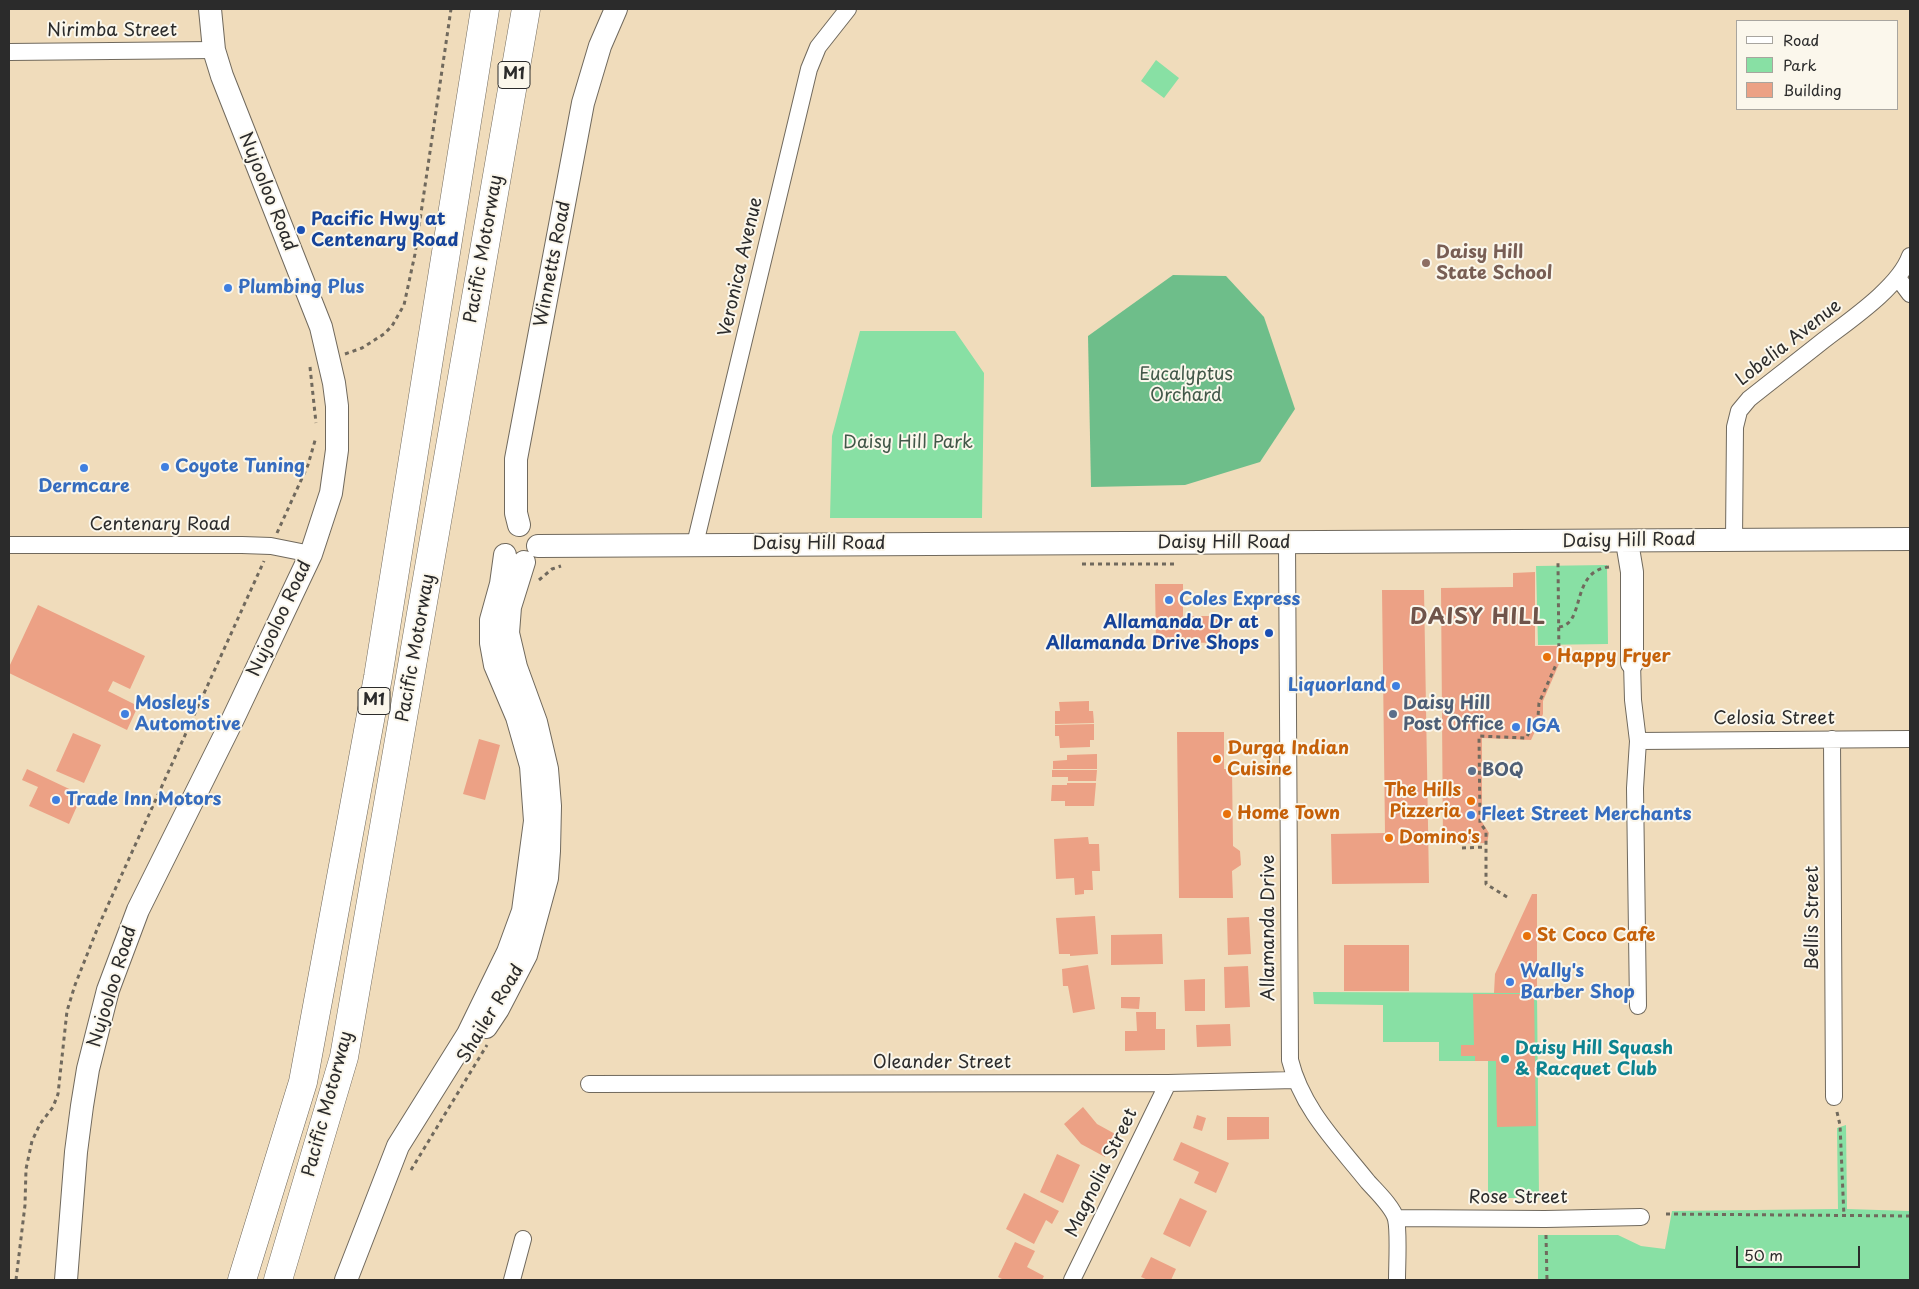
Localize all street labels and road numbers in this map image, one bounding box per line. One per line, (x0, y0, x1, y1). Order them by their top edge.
street label: Nirimba Street (47, 20, 177, 42)
road number: M1 (498, 62, 530, 88)
street label: Nujooloo Road (233, 129, 301, 255)
street label: Pacific Motorway (460, 173, 508, 325)
street label: Veronica Avenue (714, 195, 768, 339)
street label: Winnetts Road (530, 199, 576, 329)
street label: Lobelia Avenue (1732, 295, 1846, 391)
street label: Centenary Road (90, 514, 230, 536)
street label: Daisy Hill Road (1562, 529, 1696, 553)
street label: Daisy Hill Road (1157, 532, 1291, 554)
street label: Daisy Hill Road (752, 533, 886, 555)
street label: Nujooloo Road (244, 557, 316, 681)
street label: Pacific Motorway (392, 572, 440, 724)
road number: M1 (358, 688, 390, 714)
street label: Celosia Street (1713, 708, 1835, 730)
street label: Allamanda Drive (1258, 855, 1280, 1001)
street label: Bellis Street (1802, 866, 1824, 970)
street label: Nujooloo Road (84, 924, 142, 1050)
street label: Shailer Road (453, 961, 529, 1067)
street label: Pacific Motorway (298, 1029, 358, 1179)
street label: Oleander Street (873, 1052, 1011, 1074)
street label: Magnolia Street (1061, 1105, 1143, 1241)
street label: Rose Street (1469, 1187, 1567, 1209)

